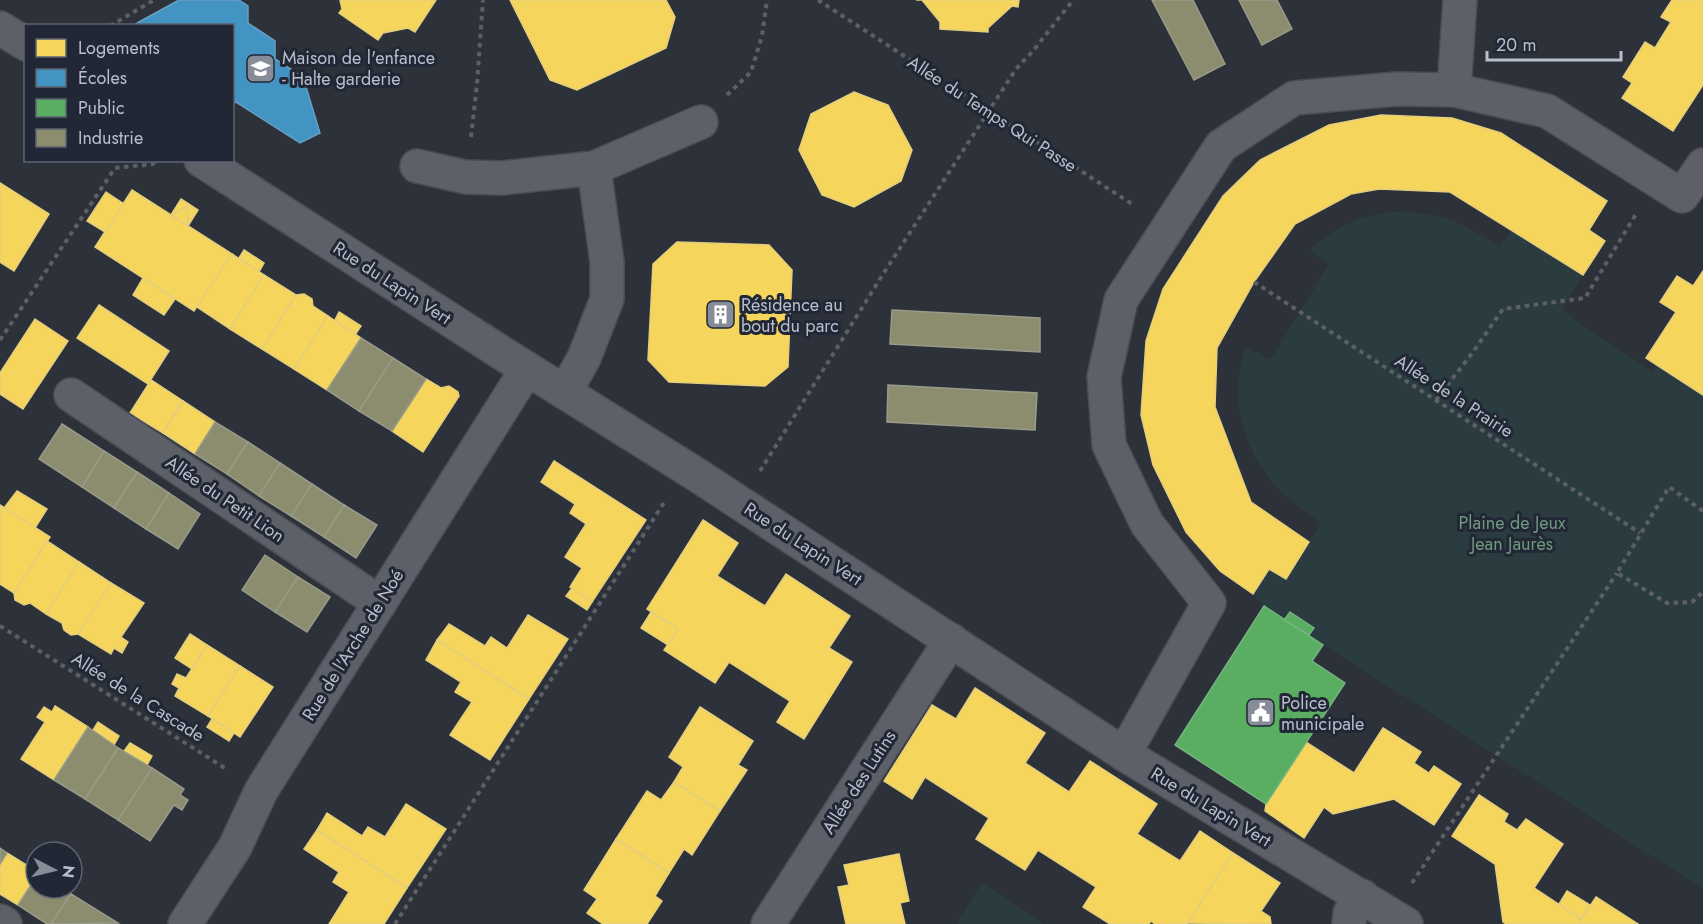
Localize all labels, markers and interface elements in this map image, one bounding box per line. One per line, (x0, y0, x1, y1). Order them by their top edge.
legend (24, 24, 234, 162)
scale bar (1487, 24, 1620, 62)
text: 20 m (1496, 32, 1536, 58)
text: Logements (78, 35, 160, 61)
place label: Maison de l'enfance - Halte garderie (282, 45, 435, 92)
street label: Allée du Temps Qui Passe (902, 49, 1082, 179)
school or university icon: Maison de l'enfance - Halte garderie (245, 52, 277, 84)
text: Écoles (78, 65, 127, 91)
text: Public (78, 95, 125, 121)
text: Industrie (78, 125, 143, 151)
street label: Rue du Lapin Vert (328, 235, 457, 331)
place label: Résidence au bout du parc (741, 292, 843, 339)
building icon: Résidence au bout du parc (704, 299, 736, 331)
street label: Allée de la Prairie (1390, 348, 1518, 444)
street label: Allée du Petit Lion (160, 449, 290, 549)
street label: Rue du Lapin Vert (739, 496, 868, 592)
park label: Plaine de Jeux Jean Jaurès (1459, 510, 1566, 557)
street label: Rue de l'Arche de Noé (296, 564, 410, 726)
street label: Allée de la Cascade (67, 646, 209, 748)
place label: Police municipale (1281, 690, 1364, 737)
public building icon: Police municipale (1244, 697, 1276, 729)
street label: Allée des Lutins (816, 725, 902, 839)
street label: Rue du Lapin Vert (1146, 761, 1277, 854)
north arrow (24, 840, 84, 900)
text: N (56, 864, 81, 879)

